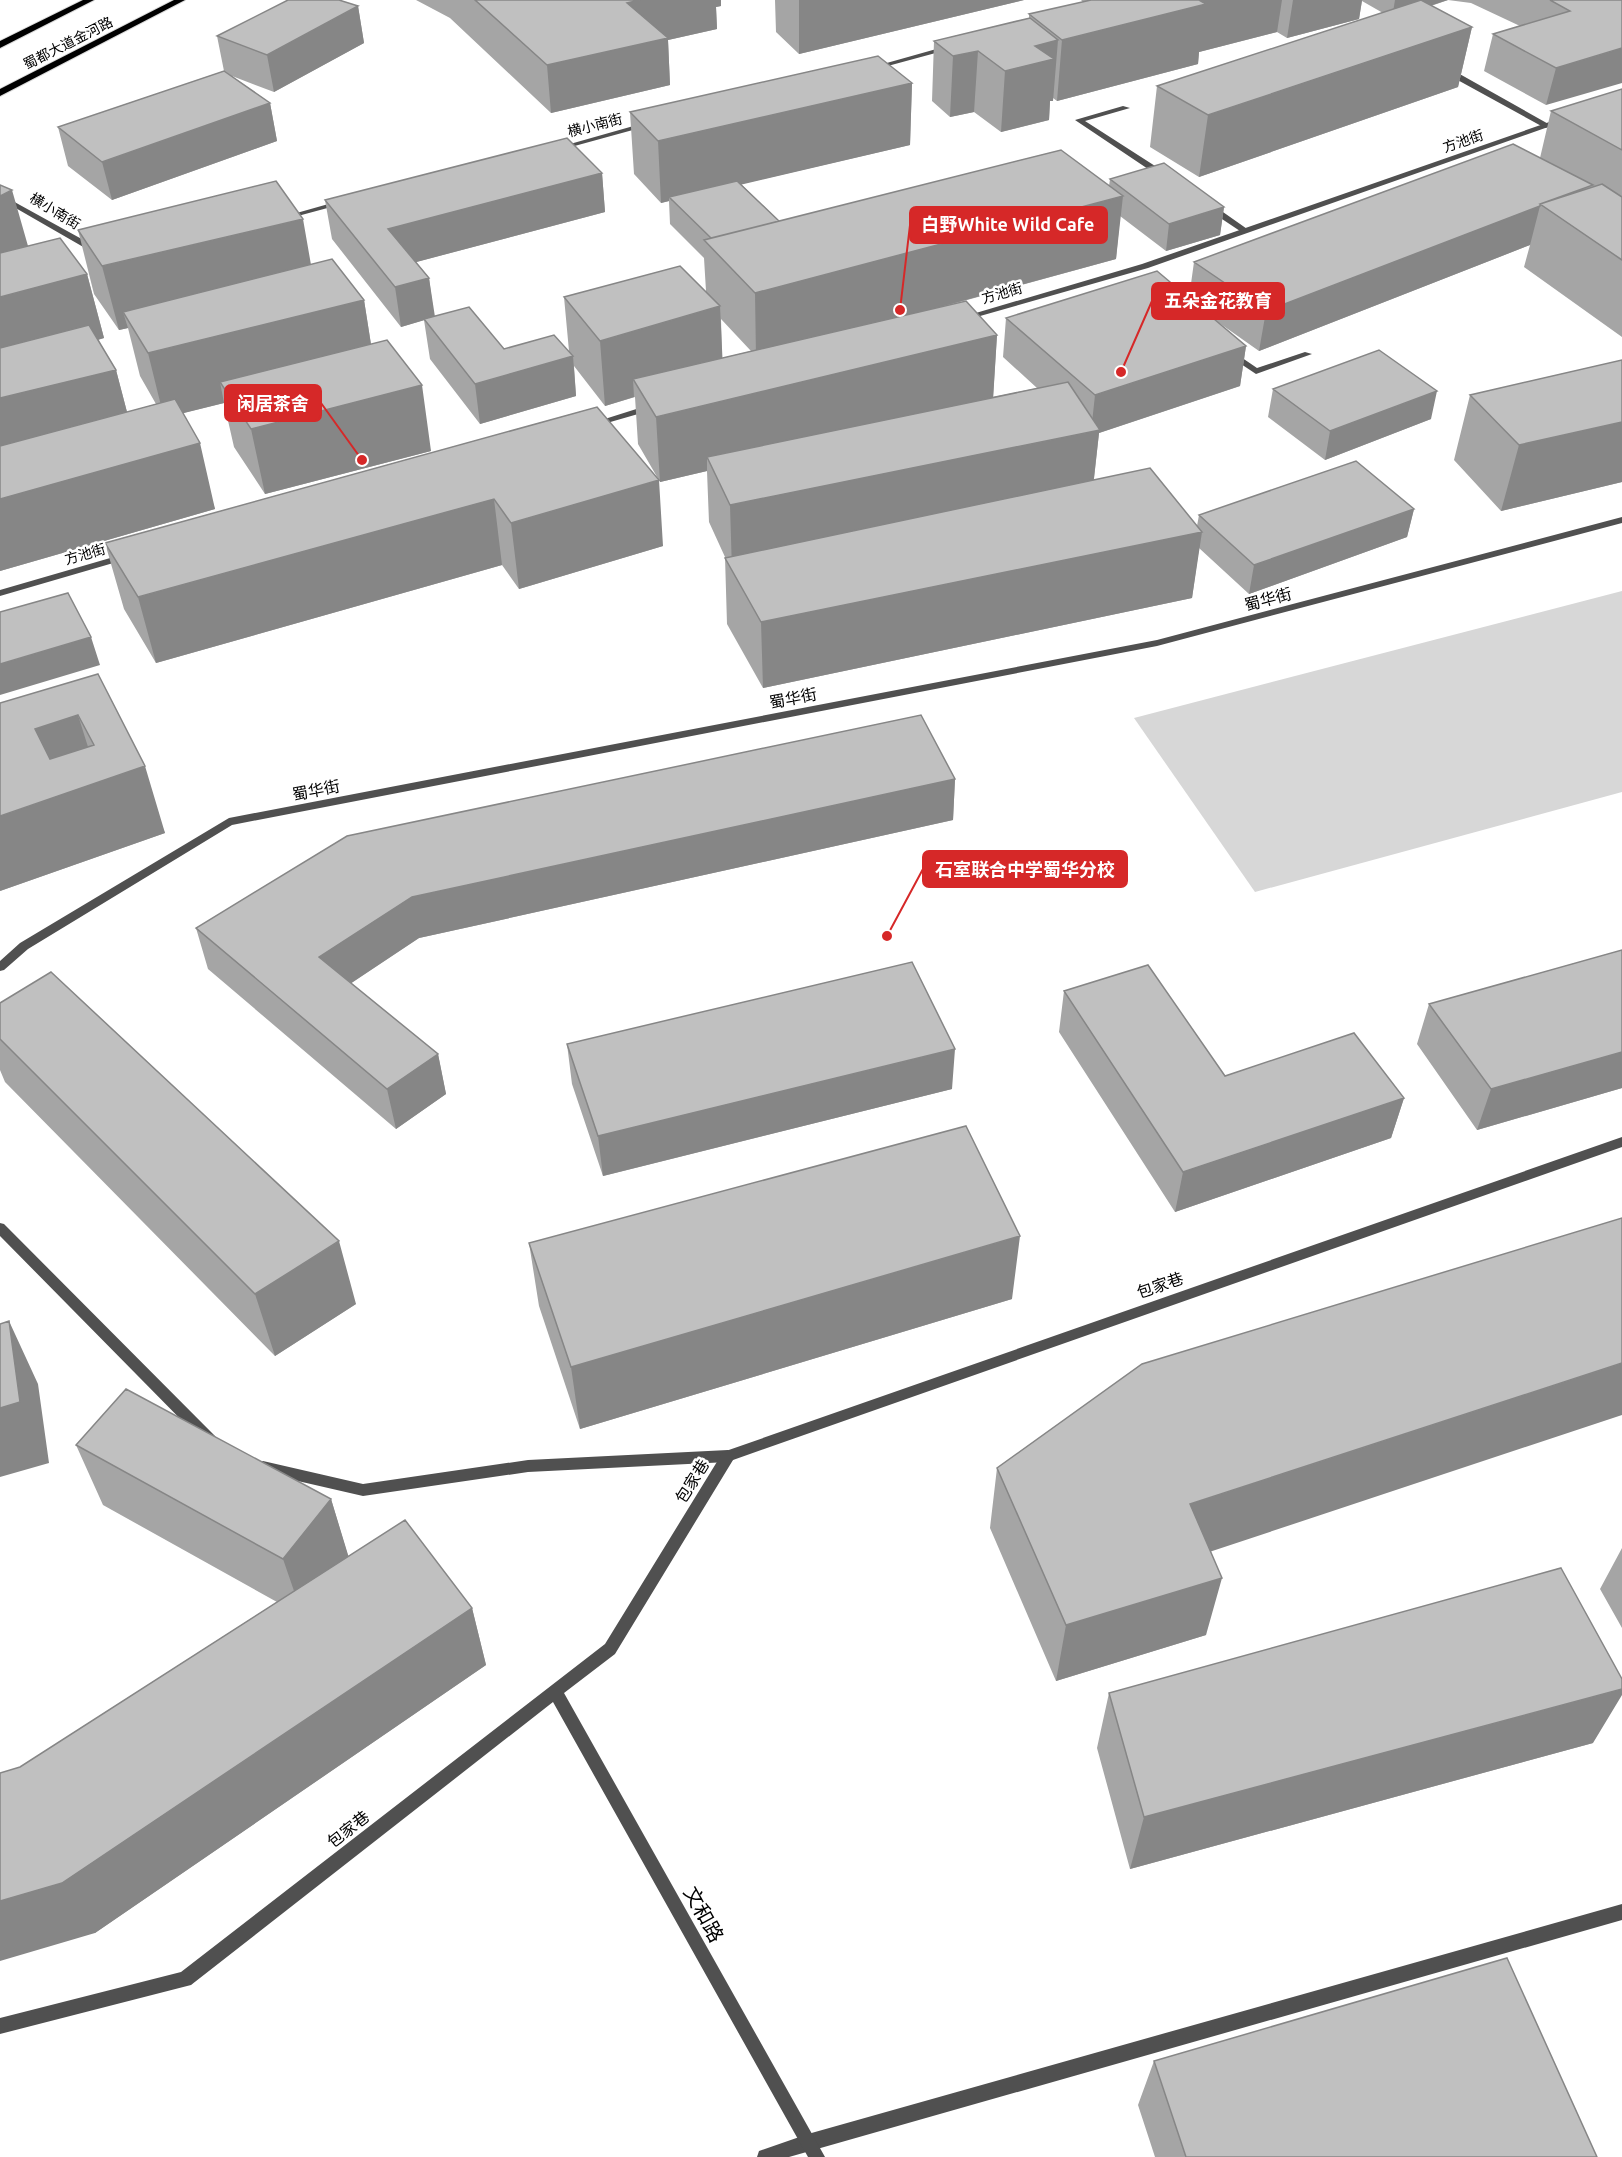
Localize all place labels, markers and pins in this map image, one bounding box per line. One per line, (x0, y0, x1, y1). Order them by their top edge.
callout: 白野White Wild Cafe (910, 207, 1107, 243)
callout: 五朵金花教育 (1152, 283, 1284, 319)
callout: 闲居茶舍 (225, 385, 321, 421)
callout: 石室联合中学蜀华分校 (923, 851, 1127, 887)

